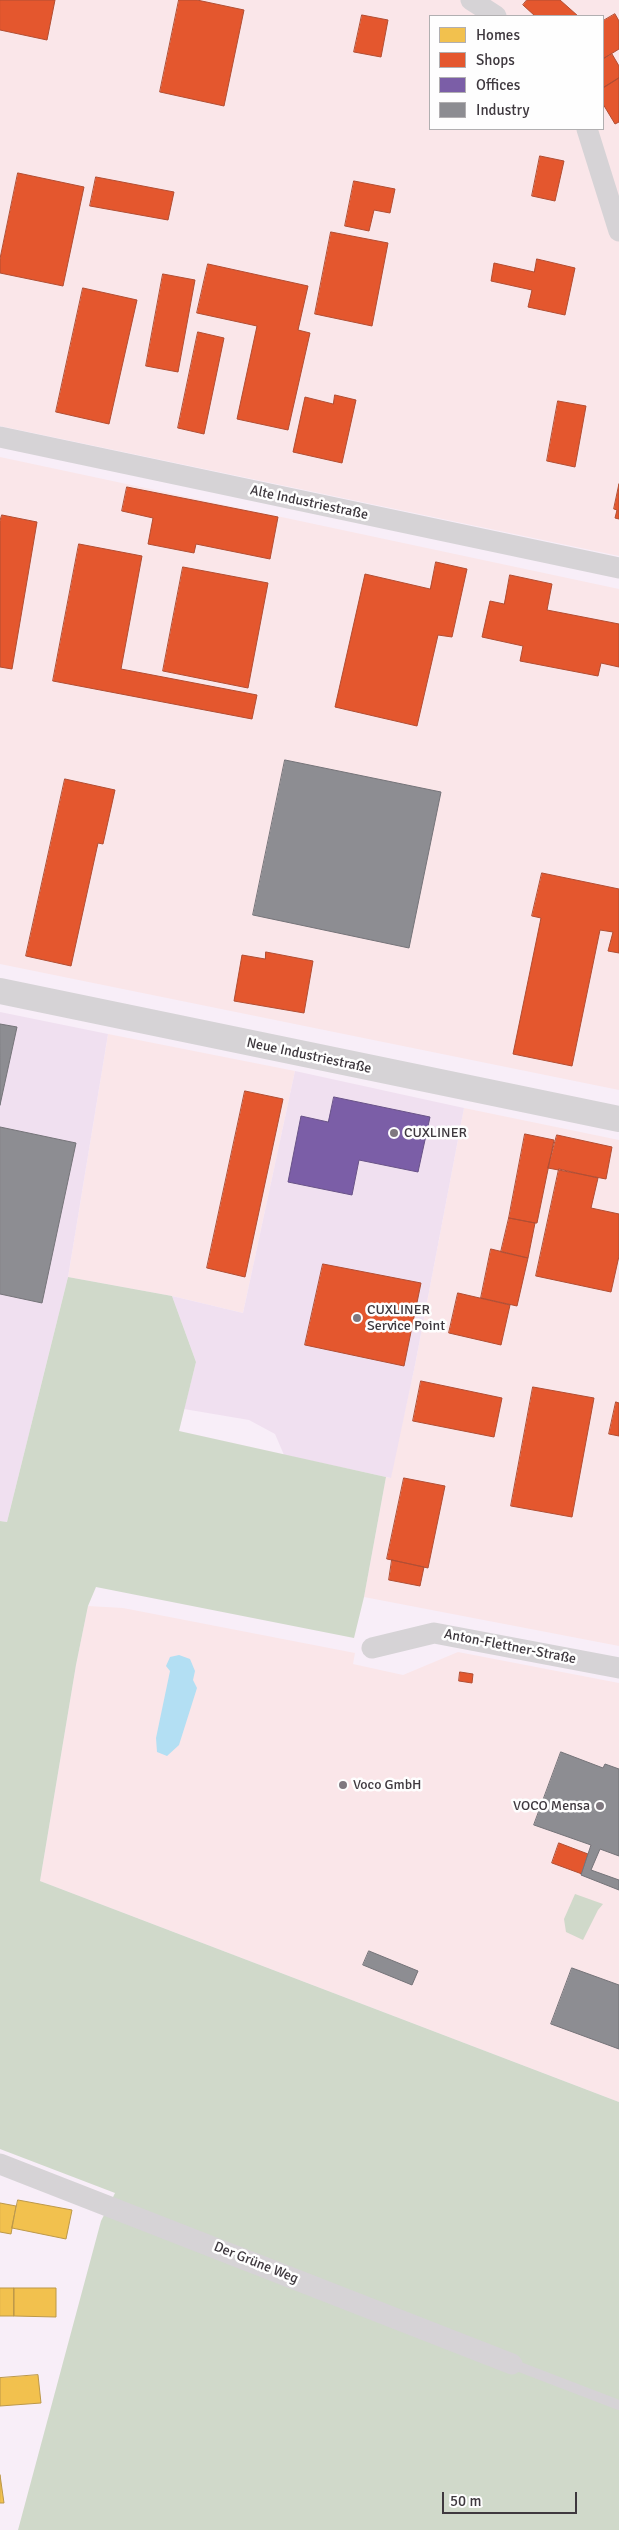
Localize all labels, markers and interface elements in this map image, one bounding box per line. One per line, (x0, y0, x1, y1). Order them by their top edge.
legend (429, 15, 604, 130)
text: Homes (476, 26, 520, 44)
text: Shops (476, 51, 515, 69)
text: Offices (476, 76, 520, 94)
text: Industry (476, 101, 529, 119)
street label: Alte Industriestraße (248, 482, 370, 524)
street label: Neue Industriestraße (245, 1035, 373, 1077)
place label: CUXLINER (404, 1125, 467, 1141)
marker: CUXLINER (388, 1127, 400, 1139)
place label: CUXLINER Service Point (367, 1302, 445, 1334)
marker: CUXLINER Service Point (351, 1312, 363, 1324)
street label: Anton-Flettner-Straße (443, 1626, 577, 1668)
place label: Voco GmbH (353, 1777, 421, 1793)
marker: Voco GmbH (337, 1779, 349, 1791)
place label: VOCO Mensa (513, 1798, 590, 1814)
marker: VOCO Mensa (594, 1800, 606, 1812)
street label: Der Grüne Weg (211, 2238, 301, 2288)
scale bar (444, 2482, 579, 2514)
text: 50 m (450, 2492, 481, 2510)

